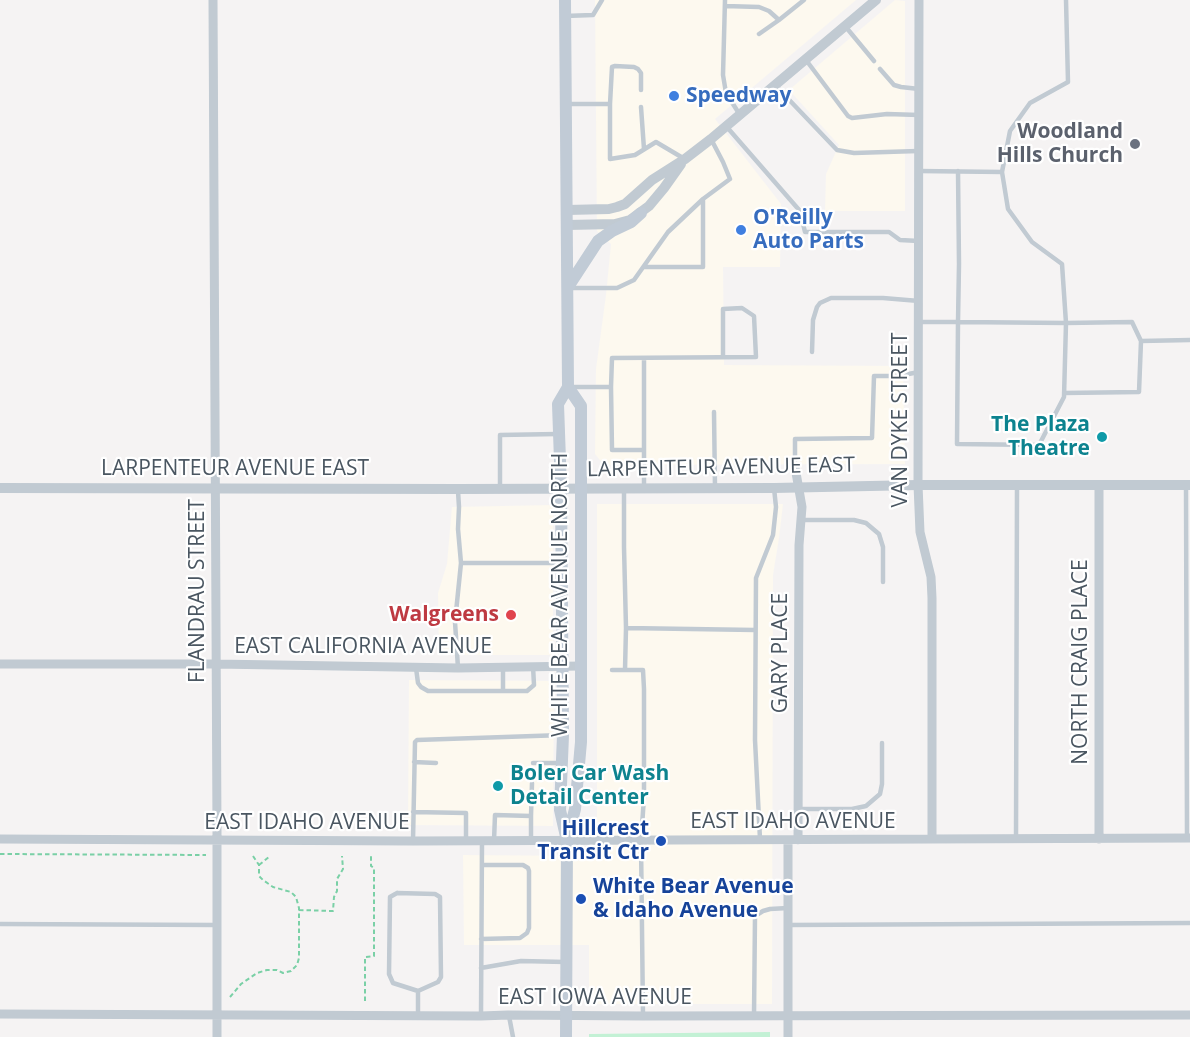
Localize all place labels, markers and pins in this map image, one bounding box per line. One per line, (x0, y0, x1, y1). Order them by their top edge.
place label: Speedway (686, 83, 792, 109)
marker: Speedway (667, 89, 681, 103)
place label: Woodland Hills Church (997, 119, 1123, 169)
marker: Woodland Hills Church (1128, 137, 1142, 151)
place label: O'Reilly Auto Parts (753, 205, 864, 255)
marker: O'Reilly Auto Parts (734, 223, 748, 237)
place label: The Plaza Theatre (991, 412, 1090, 462)
marker: The Plaza Theatre (1095, 430, 1109, 444)
place label: Walgreens (389, 602, 499, 628)
marker: Walgreens (504, 608, 518, 622)
place label: Boler Car Wash Detail Center (510, 761, 669, 811)
marker: Boler Car Wash Detail Center (491, 779, 505, 793)
place label: Hillcrest Transit Ctr (537, 816, 649, 866)
marker: Hillcrest Transit Ctr (654, 834, 668, 848)
place label: White Bear Avenue & Idaho Avenue (593, 874, 794, 924)
marker: White Bear Avenue & Idaho Avenue (574, 892, 588, 906)

